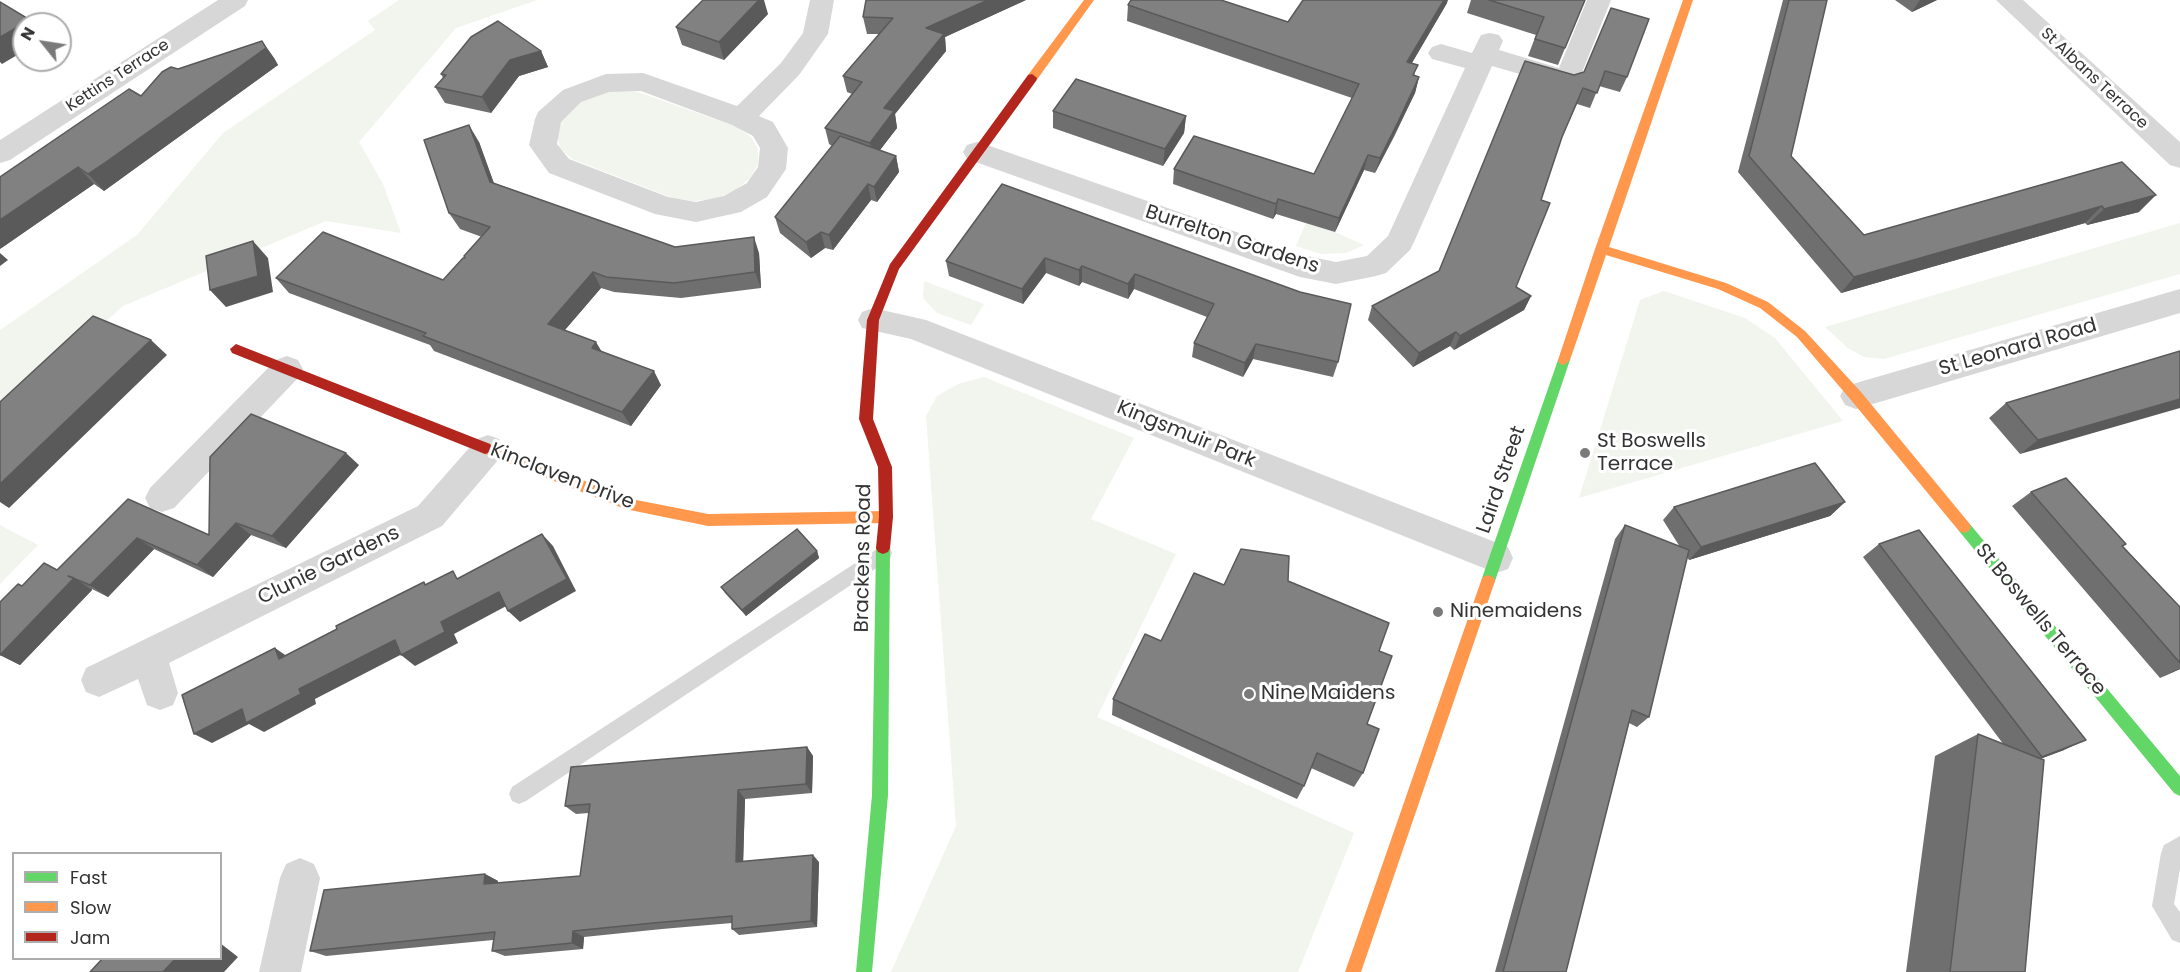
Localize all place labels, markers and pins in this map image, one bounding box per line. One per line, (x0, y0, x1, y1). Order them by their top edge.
place label: St Boswells Terrace (1597, 430, 1706, 477)
marker: St Boswells Terrace (1578, 446, 1592, 460)
place label: Ninemaidens (1450, 600, 1582, 624)
marker: Ninemaidens (1431, 605, 1445, 619)
place label: Nine Maidens (1261, 682, 1395, 706)
marker: Nine Maidens (1242, 687, 1256, 701)

